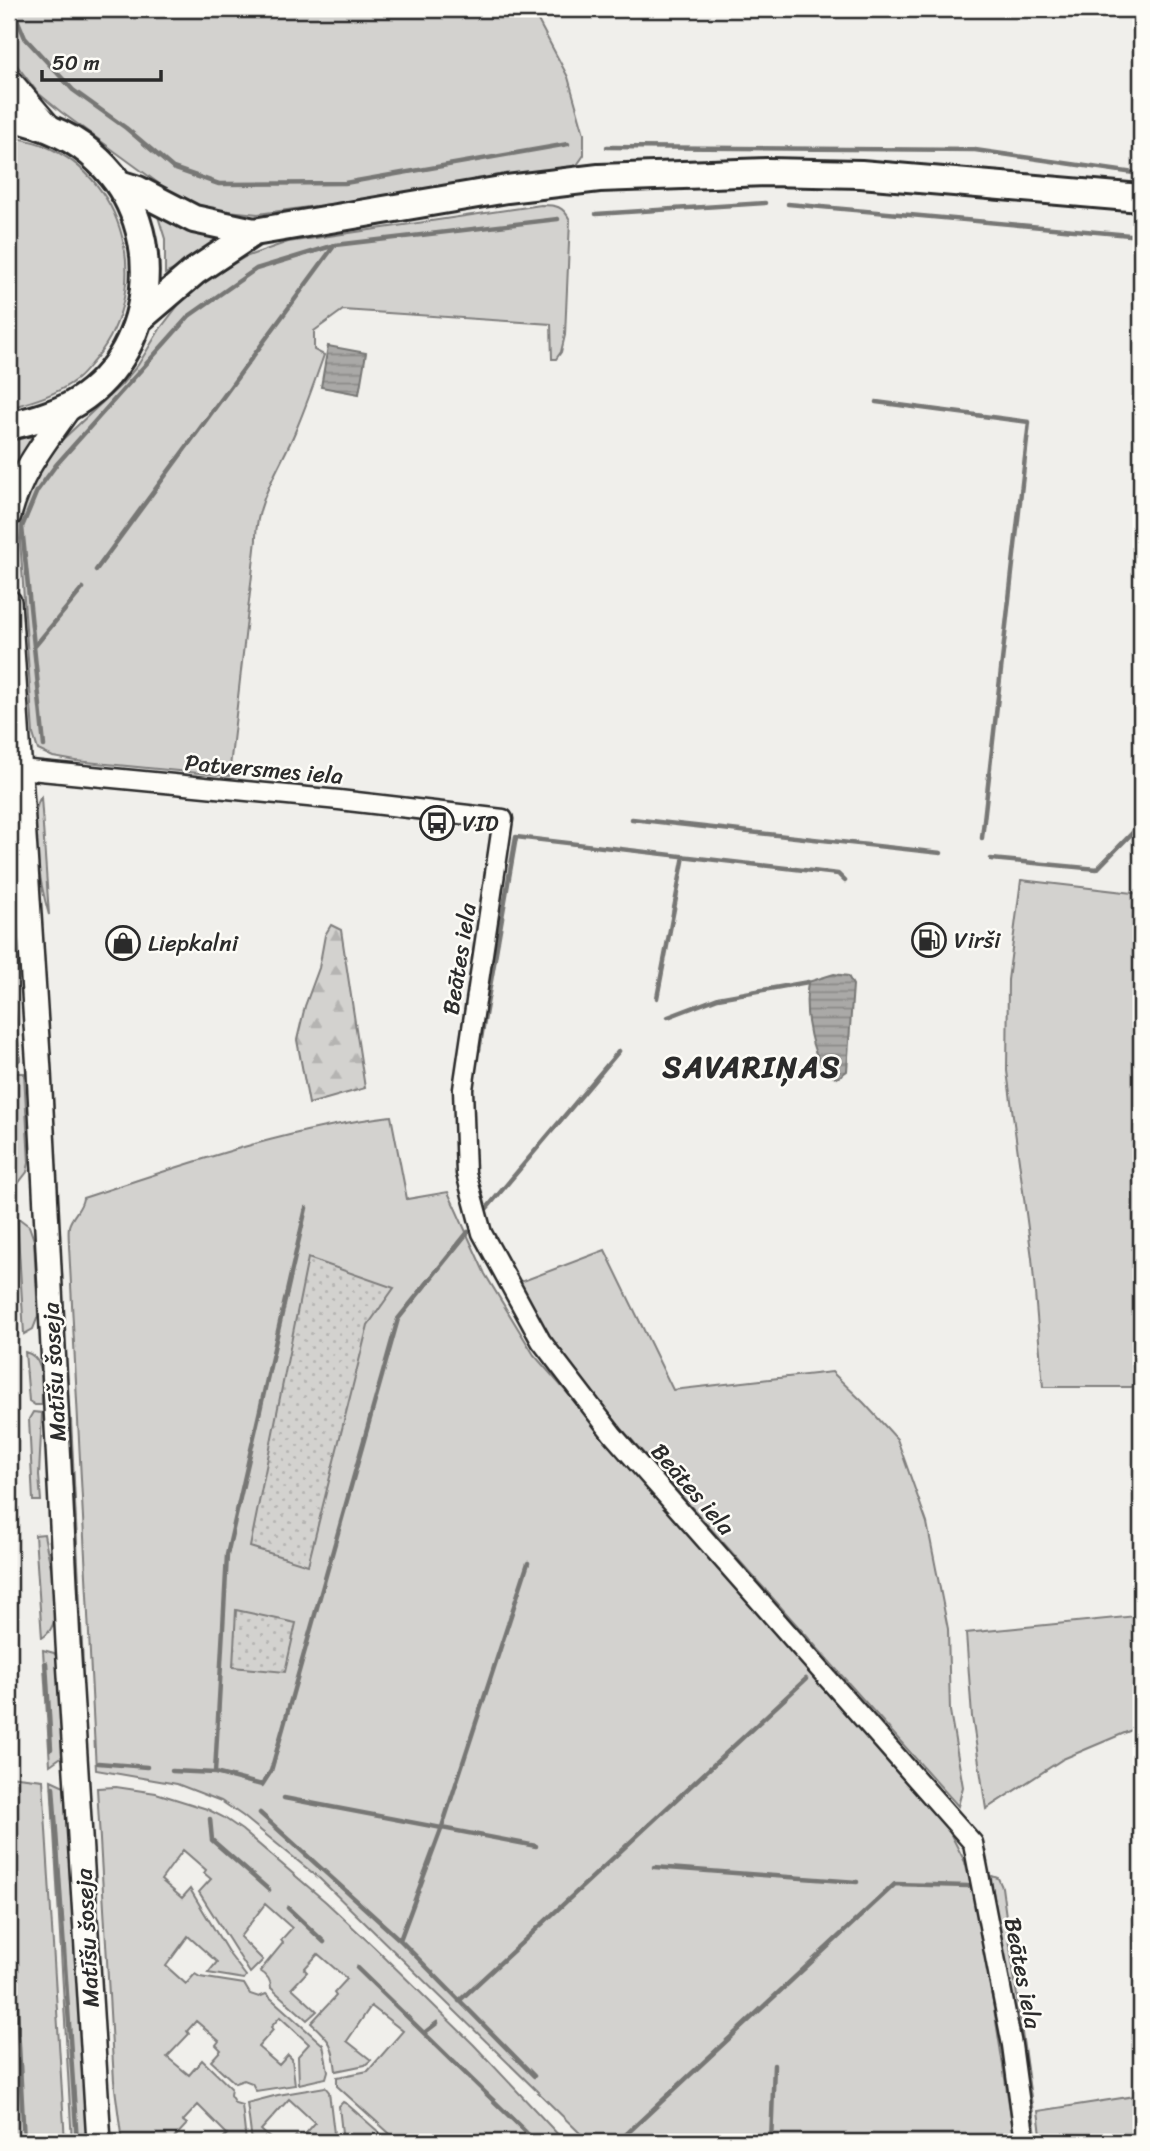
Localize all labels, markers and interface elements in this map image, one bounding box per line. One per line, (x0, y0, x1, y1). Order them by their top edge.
scale bar (42, 38, 161, 82)
text: 50 m (52, 44, 100, 82)
street label: Patversmes iela (183, 742, 345, 797)
place label: VID (462, 803, 499, 844)
bus stop icon: VID (418, 804, 456, 842)
street label: Beātes iela (430, 900, 489, 1018)
place label: Virši (954, 920, 1001, 961)
fuel station icon: Virši (910, 921, 948, 959)
place label: Liepkalni (148, 923, 239, 964)
shop icon: Liepkalni (104, 924, 142, 962)
district label: SAVARIŅAS (662, 1040, 841, 1094)
street label: Matīšu šoseja (30, 1301, 79, 1442)
street label: Beātes iela (640, 1433, 745, 1546)
street label: Matīšu šoseja (63, 1867, 112, 2008)
street label: Beātes iela (992, 1914, 1053, 2033)

